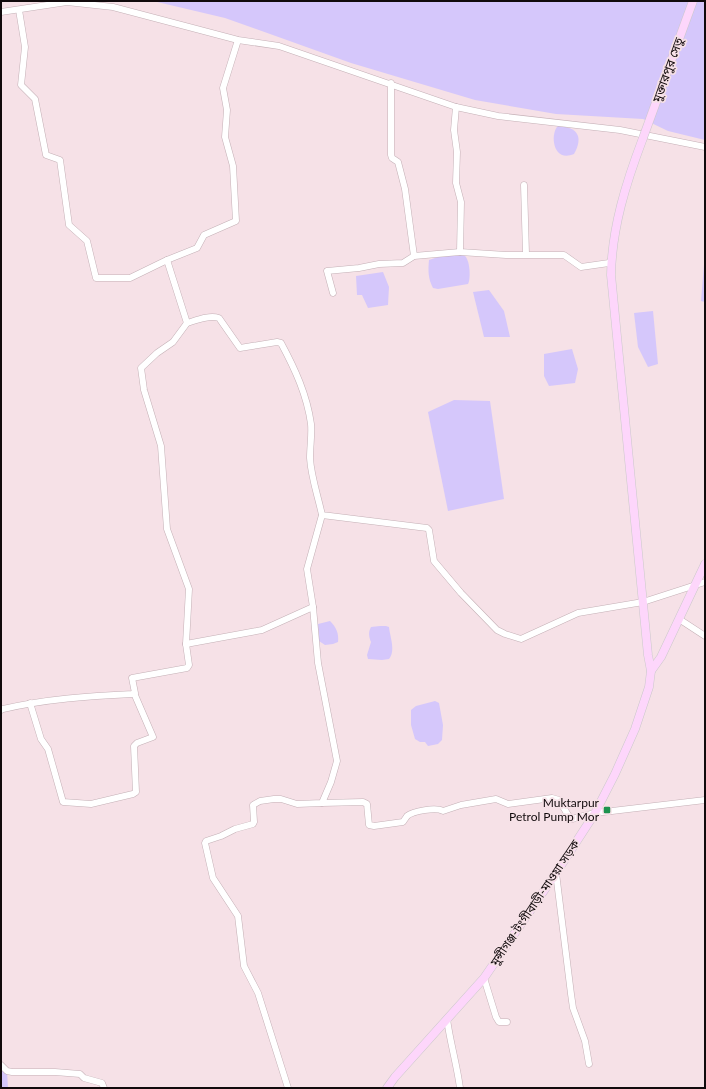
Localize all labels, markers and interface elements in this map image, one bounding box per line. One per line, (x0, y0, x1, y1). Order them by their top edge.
street label: মুক্তারপুর সেতু (649, 35, 688, 106)
place label: Muktarpur Petrol Pump Mor (509, 795, 600, 824)
marker: Muktarpur Petrol Pump Mor (602, 805, 612, 815)
street label: মুন্সীগঞ্জ-টংগীবাড়ী-মাওয়া সড়ক (486, 837, 583, 970)

